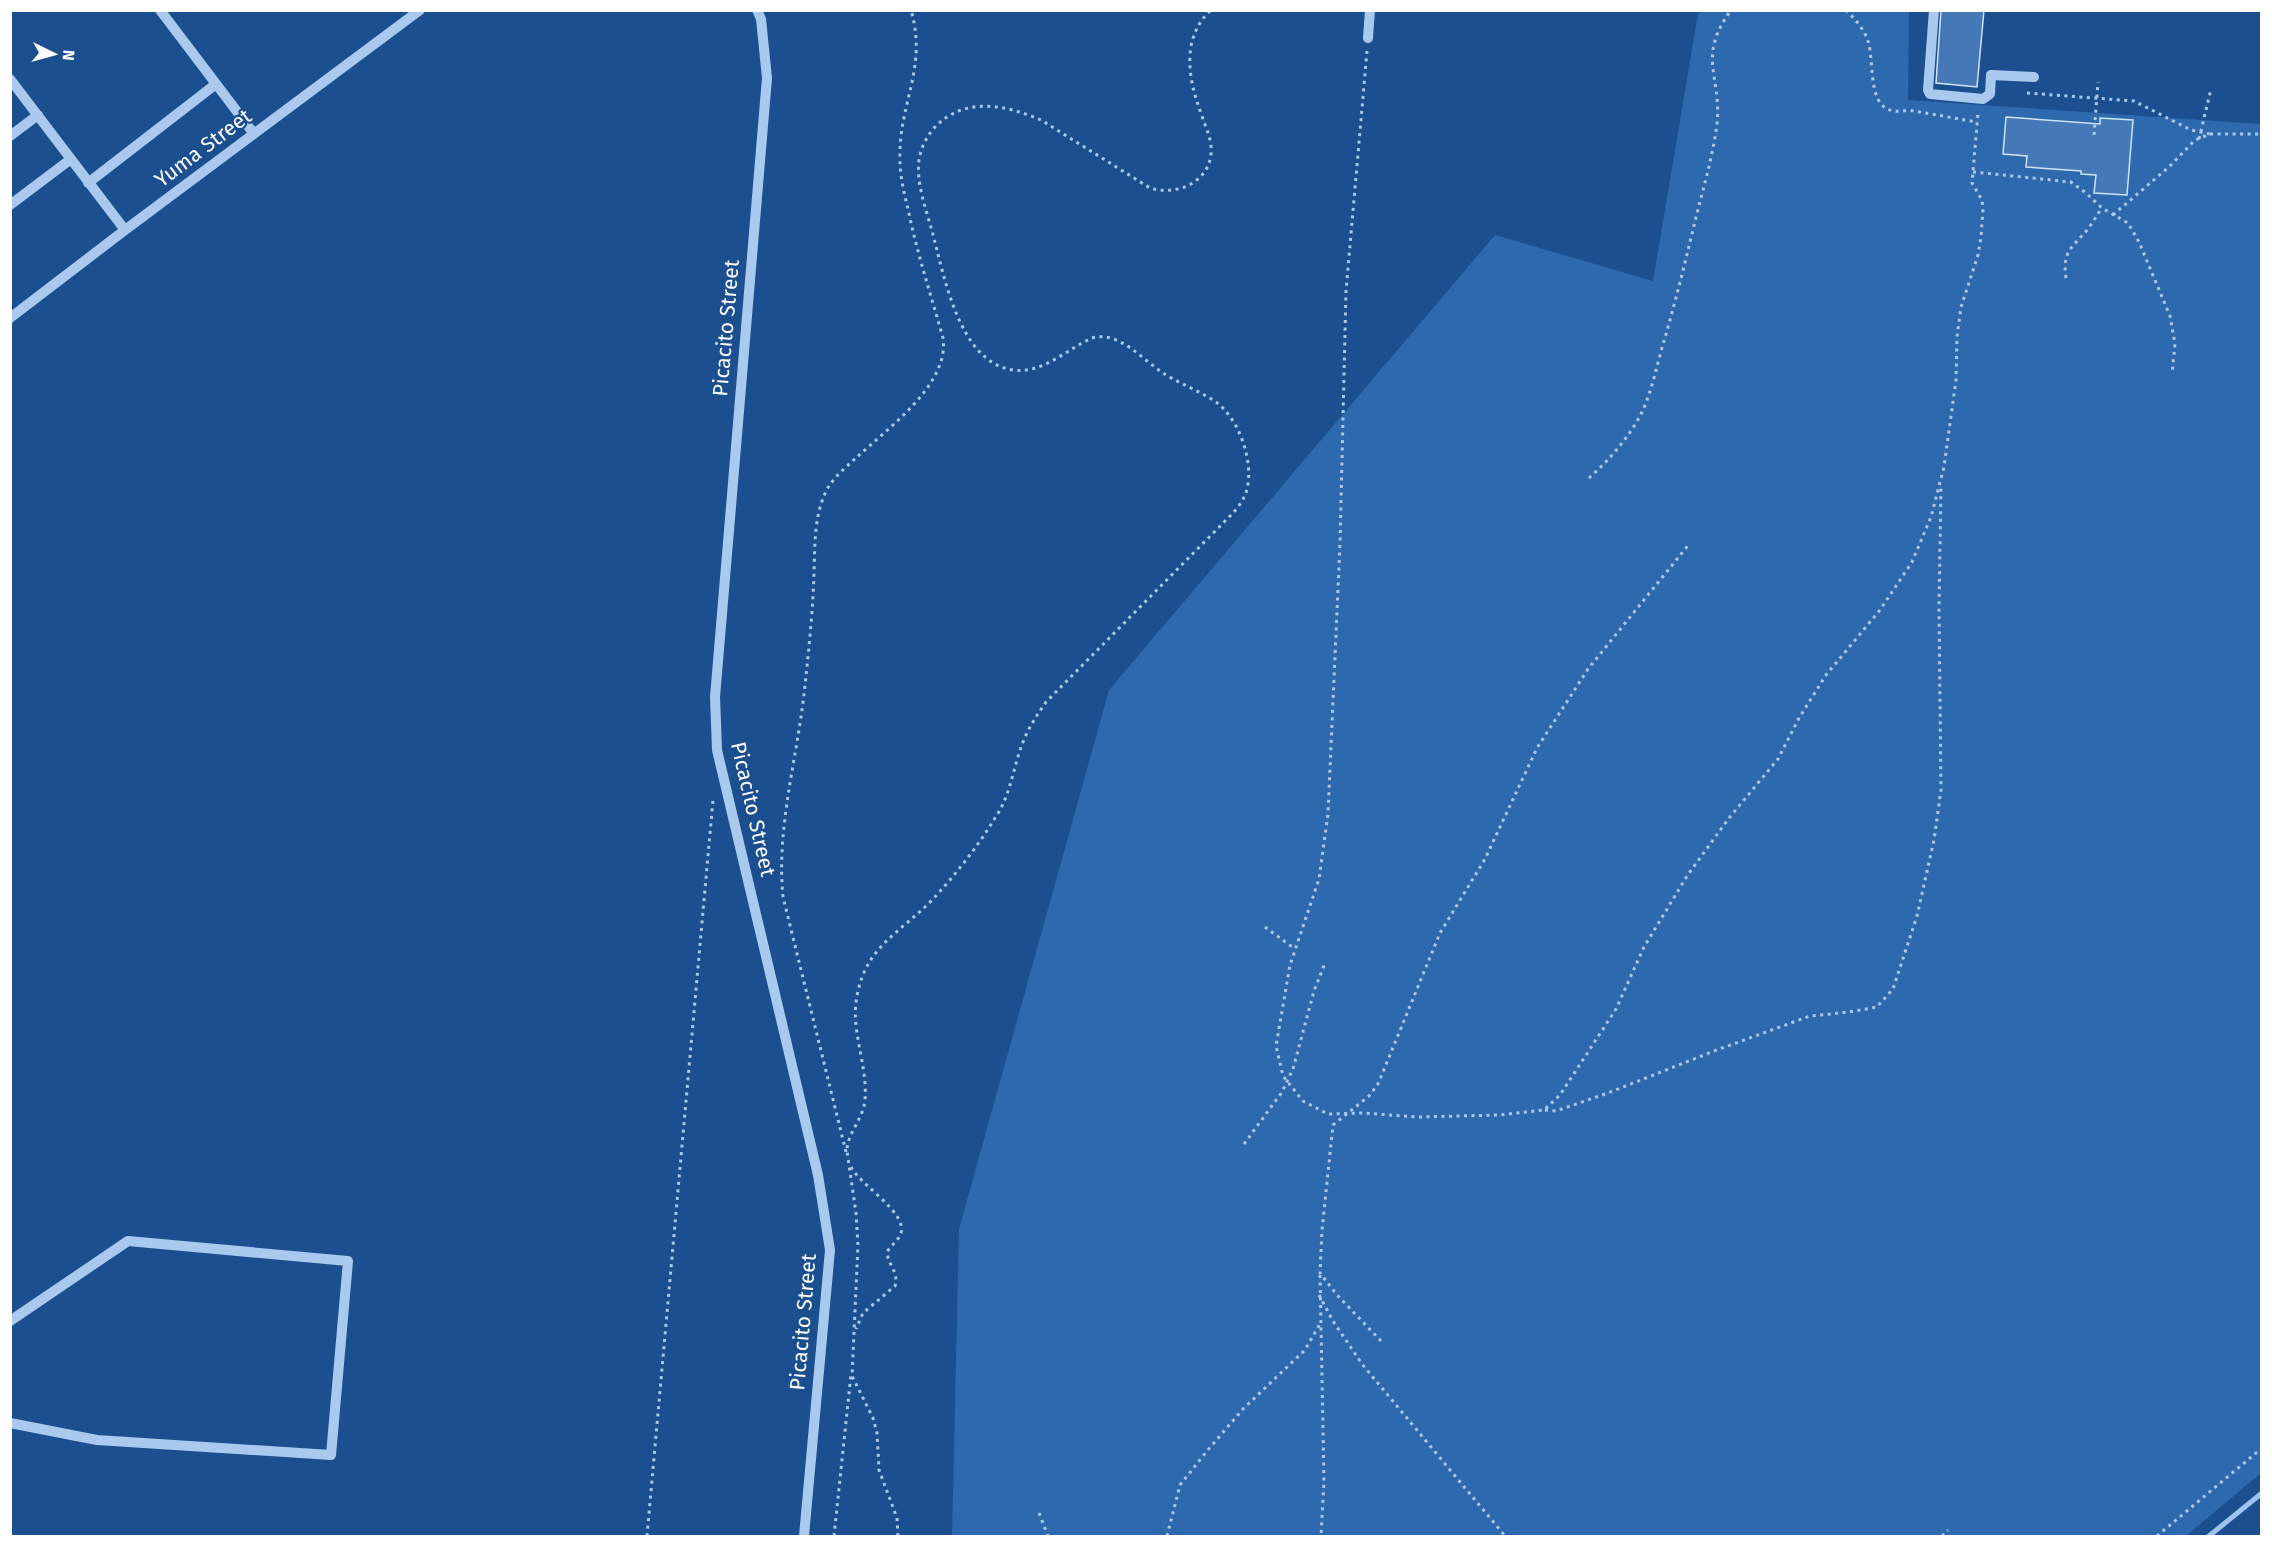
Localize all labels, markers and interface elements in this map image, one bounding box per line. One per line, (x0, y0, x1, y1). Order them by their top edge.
north arrow (24, 24, 84, 84)
text: N (59, 49, 78, 61)
street label: Yuma Street (149, 103, 257, 193)
street label: Picacito Street (707, 258, 745, 398)
street label: Picacito Street (725, 739, 781, 879)
street label: Picacito Street (784, 1252, 822, 1392)

